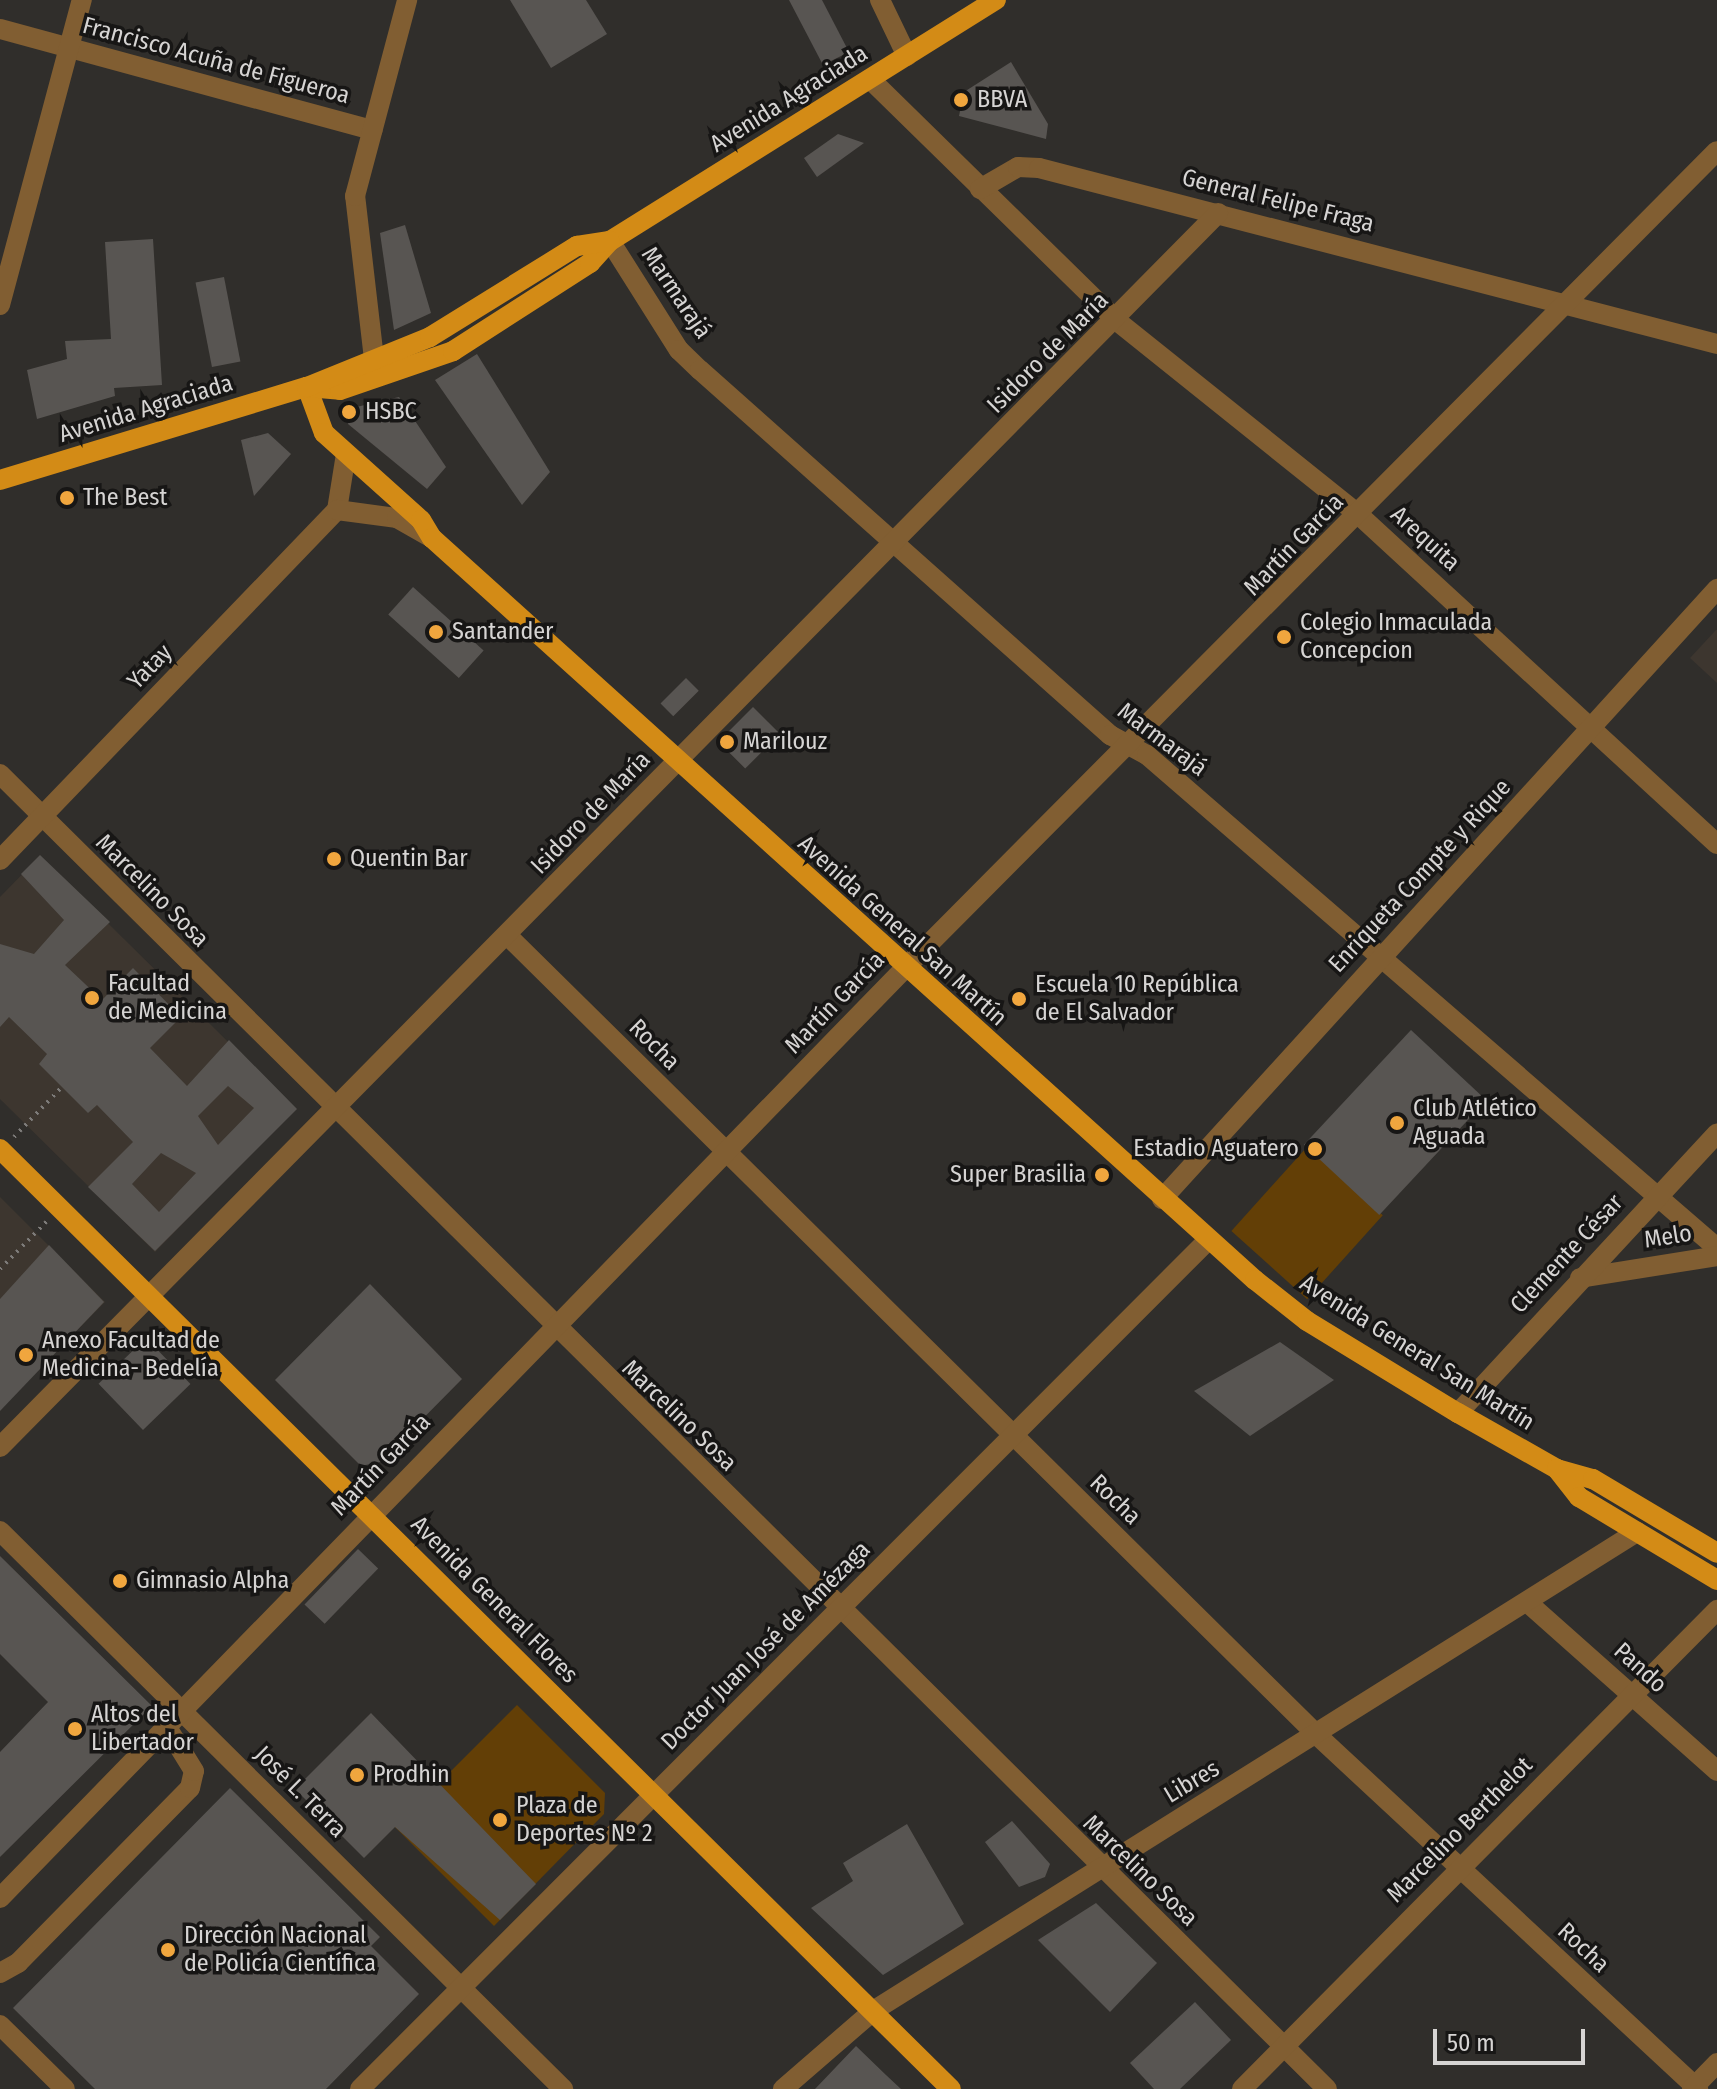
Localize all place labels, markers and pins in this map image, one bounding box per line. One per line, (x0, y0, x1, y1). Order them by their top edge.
place label: BBVA (977, 86, 1027, 114)
marker: BBVA (952, 91, 970, 109)
place label: HSBC (365, 398, 417, 426)
marker: HSBC (340, 403, 358, 421)
place label: The Best (83, 484, 167, 512)
marker: The Best (58, 489, 76, 507)
place label: Colegio Inmaculada Concepcion (1300, 609, 1492, 665)
place label: Santander (452, 618, 553, 646)
marker: Santander (427, 623, 445, 641)
marker: Colegio Inmaculada Concepcion (1275, 628, 1293, 646)
place label: Marilouz (743, 728, 827, 756)
marker: Marilouz (718, 733, 736, 751)
place label: Quentin Bar (350, 845, 468, 873)
marker: Quentin Bar (325, 850, 343, 868)
place label: Facultad de Medicina (108, 970, 227, 1026)
place label: Escuela 10 República de El Salvador (1035, 971, 1239, 1027)
marker: Facultad de Medicina (83, 989, 101, 1007)
marker: Escuela 10 República de El Salvador (1010, 990, 1028, 1008)
place label: Club Atlético Aguada (1413, 1095, 1537, 1151)
marker: Club Atlético Aguada (1388, 1114, 1406, 1132)
place label: Estadio Aguatero (1133, 1135, 1299, 1163)
marker: Estadio Aguatero (1306, 1140, 1324, 1158)
place label: Super Brasilia (950, 1161, 1086, 1189)
marker: Super Brasilia (1093, 1166, 1111, 1184)
place label: Anexo Facultad de Medicina- Bedelía (42, 1327, 220, 1383)
marker: Anexo Facultad de Medicina- Bedelía (17, 1346, 35, 1364)
place label: Gimnasio Alpha (136, 1567, 289, 1595)
marker: Gimnasio Alpha (111, 1572, 129, 1590)
place label: Altos del Libertador (91, 1701, 194, 1757)
marker: Altos del Libertador (66, 1720, 84, 1738)
place label: Prodhin (373, 1761, 450, 1789)
marker: Prodhin (348, 1766, 366, 1784)
place label: Plaza de Deportes Nº 2 (516, 1792, 652, 1848)
marker: Plaza de Deportes Nº 2 (491, 1811, 509, 1829)
place label: Dirección Nacional de Policía Científica (184, 1922, 376, 1978)
marker: Dirección Nacional de Policía Científica (159, 1941, 177, 1959)

